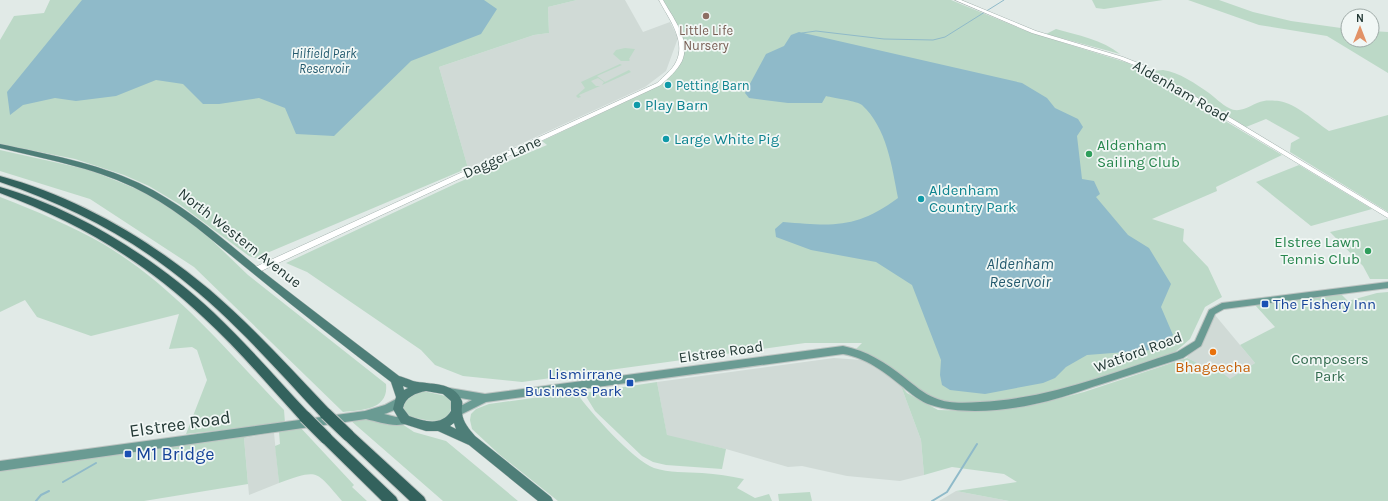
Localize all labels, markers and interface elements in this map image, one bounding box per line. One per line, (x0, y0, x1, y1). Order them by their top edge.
north arrow (1340, 8, 1380, 48)
marker: Little Life Nursery (701, 11, 711, 21)
text: N (1356, 12, 1364, 25)
place label: Little Life Nursery (679, 23, 733, 53)
water label: Hilfield Park Reservoir (291, 46, 357, 76)
street label: Aldenham Road (1130, 56, 1232, 126)
place label: Petting Barn (676, 78, 750, 93)
marker: Petting Barn (663, 80, 673, 90)
place label: Play Barn (645, 96, 708, 114)
marker: Play Barn (632, 100, 642, 110)
place label: Large White Pig (674, 130, 780, 148)
street label: Dagger Lane (460, 132, 544, 182)
marker: Large White Pig (661, 134, 671, 144)
place label: Aldenham Sailing Club (1097, 136, 1180, 171)
marker: Aldenham Sailing Club (1084, 149, 1094, 159)
place label: Aldenham Country Park (929, 181, 1017, 216)
street label: North Western Avenue (175, 184, 305, 292)
marker: Aldenham Country Park (916, 194, 926, 204)
place label: Elstree Lawn Tennis Club (1274, 233, 1360, 268)
marker: Elstree Lawn Tennis Club (1363, 246, 1373, 256)
water label: Aldenham Reservoir (986, 254, 1054, 291)
place label: The Fishery Inn (1273, 295, 1376, 313)
marker: The Fishery Inn (1260, 299, 1270, 309)
street label: Watford Road (1091, 328, 1185, 376)
street label: Elstree Road (678, 337, 764, 367)
marker: Bhageecha (1208, 347, 1218, 357)
park label: Composers Park (1291, 350, 1369, 385)
place label: Bhageecha (1175, 358, 1251, 376)
place label: Lismirrane Business Park (525, 365, 622, 400)
marker: Lismirrane Business Park (625, 378, 635, 388)
street label: Elstree Road (128, 406, 232, 442)
place label: M1 Bridge (136, 443, 215, 465)
marker: M1 Bridge (123, 449, 133, 459)

